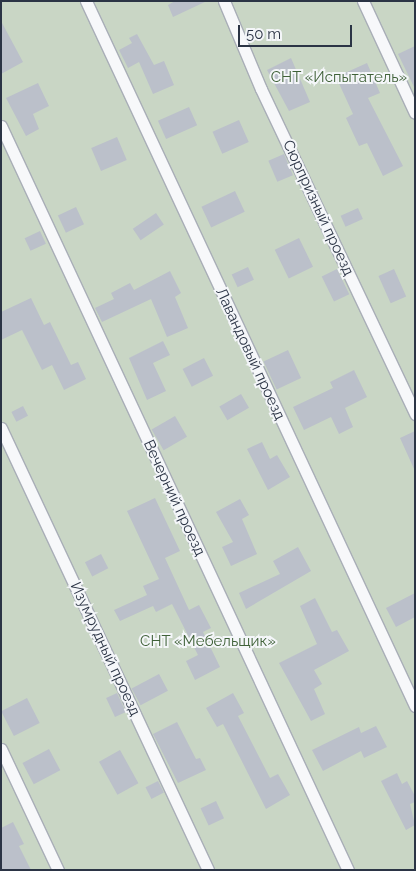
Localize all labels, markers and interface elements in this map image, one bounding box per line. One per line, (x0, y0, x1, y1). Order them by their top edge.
scale bar (241, 15, 355, 47)
text: 50 m (246, 25, 281, 43)
park label: СНТ «Испытатель» (271, 69, 407, 87)
street label: Сюрпризный проезд (279, 137, 357, 279)
street label: Лавандовый проезд (211, 285, 289, 423)
street label: Вечерний проезд (139, 437, 209, 559)
street label: Изумрудный проезд (66, 579, 144, 719)
park label: СНТ «Мебельщик» (140, 633, 276, 651)

